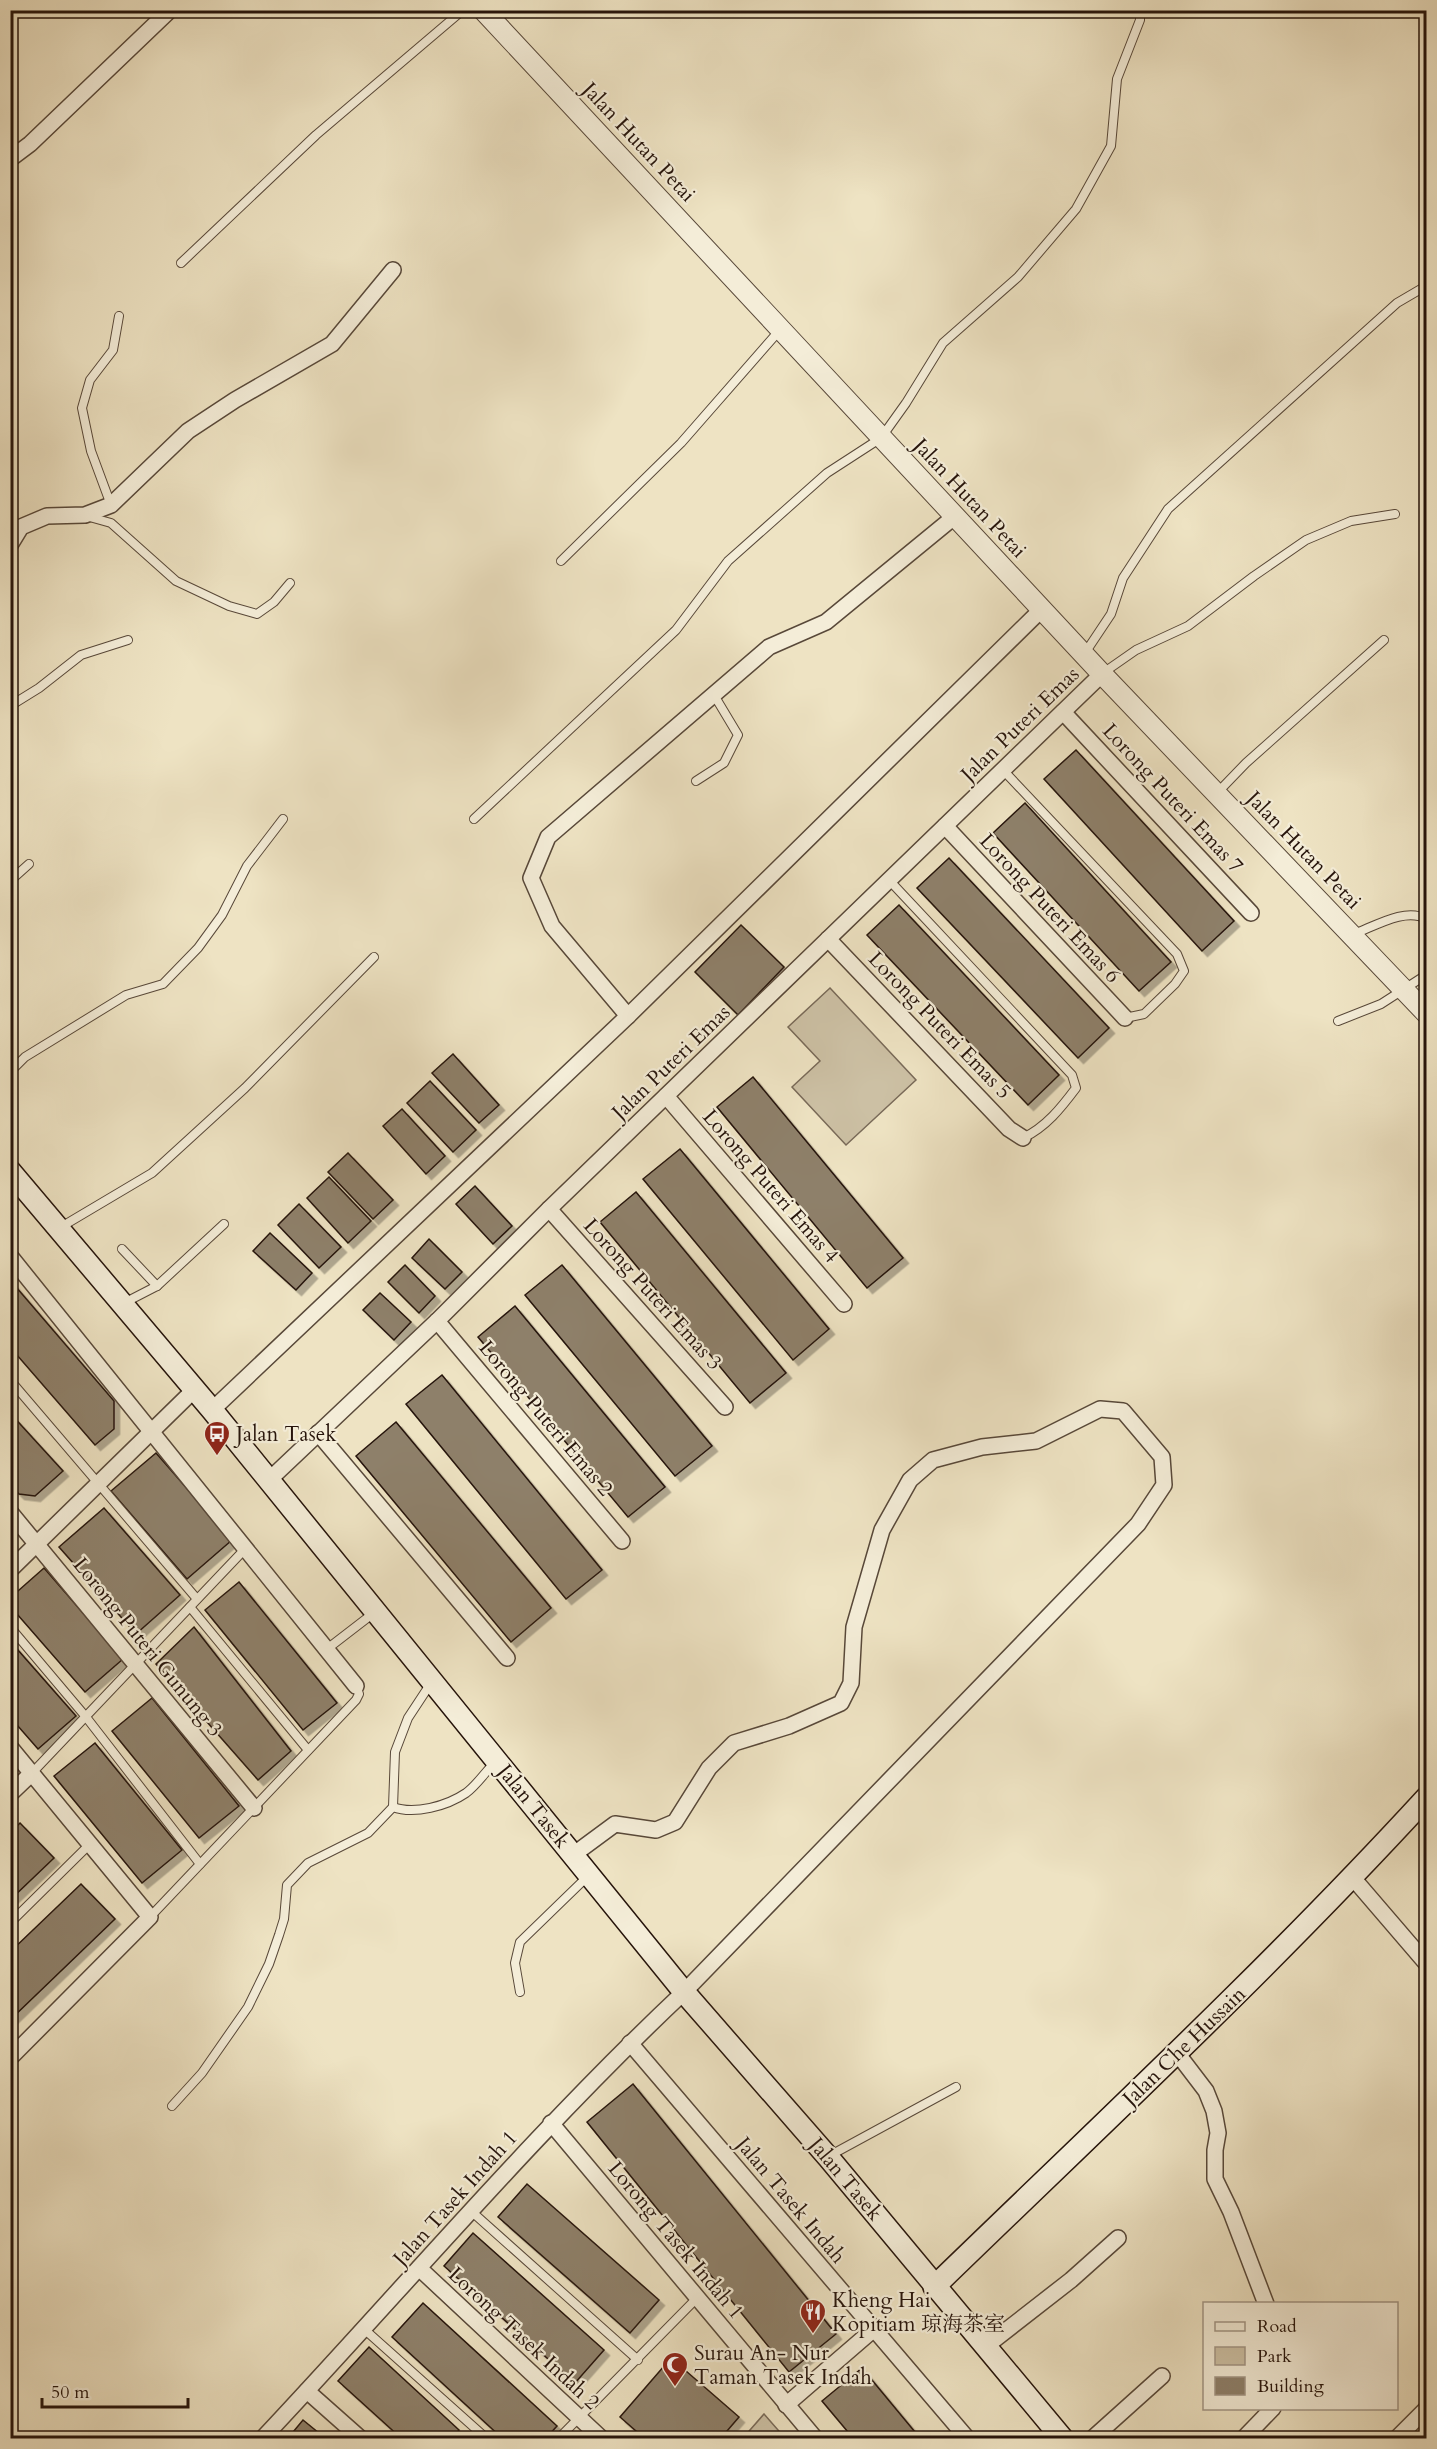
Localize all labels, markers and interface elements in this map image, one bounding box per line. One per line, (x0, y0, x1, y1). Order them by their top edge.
street label: Jalan Hutan Petai (573, 74, 702, 209)
street label: Jalan Hutan Petai (904, 430, 1033, 565)
street label: Jalan Puteri Emas (953, 660, 1086, 790)
street label: Lorong Puteri Emas 7 (1096, 717, 1250, 880)
street label: Jalan Hutan Petai (1238, 783, 1368, 916)
street label: Lorong Puteri Emas 6 (973, 827, 1127, 990)
street label: Lorong Puteri Emas 5 (861, 945, 1018, 1106)
street label: Jalan Puteri Emas (604, 998, 737, 1128)
street label: Lorong Puteri Emas 4 (696, 1103, 846, 1270)
street label: Lorong Puteri Emas 3 (577, 1212, 729, 1376)
street label: Lorong Puteri Emas 2 (472, 1334, 620, 1502)
bus stop icon: Jalan Tasek (202, 1419, 232, 1457)
place label: Jalan Tasek (233, 1420, 337, 1449)
street label: Lorong Puteri Gunung 3 (66, 1551, 229, 1743)
street label: Jalan Tasek (489, 1756, 577, 1855)
street label: Jalan Che Hussain (1114, 1980, 1252, 2115)
street label: Jalan Tasek Indah 1 (385, 2124, 524, 2275)
street label: Jalan Tasek Indah (727, 2129, 852, 2270)
street label: Jalan Tasek (800, 2129, 889, 2228)
street label: Lorong Tasek Indah 1 (601, 2155, 750, 2325)
street label: Lorong Tasek Indah 2 (442, 2260, 606, 2417)
place label: Kheng Hai Kopitiam 琼海茶室 (832, 2286, 1005, 2339)
restaurant icon: Kheng Hai Kopitiam 琼海茶室 (798, 2297, 828, 2335)
legend (1203, 2302, 1398, 2410)
text: Road (1257, 2314, 1297, 2339)
place label: Surau An- Nur Taman Tasek Indah (694, 2339, 872, 2392)
text: Park (1257, 2344, 1292, 2369)
mosque icon: Surau An- Nur Taman Tasek Indah (660, 2350, 690, 2388)
scale bar (42, 2371, 188, 2409)
text: Building (1257, 2374, 1325, 2399)
text: 50 m (51, 2380, 90, 2405)

